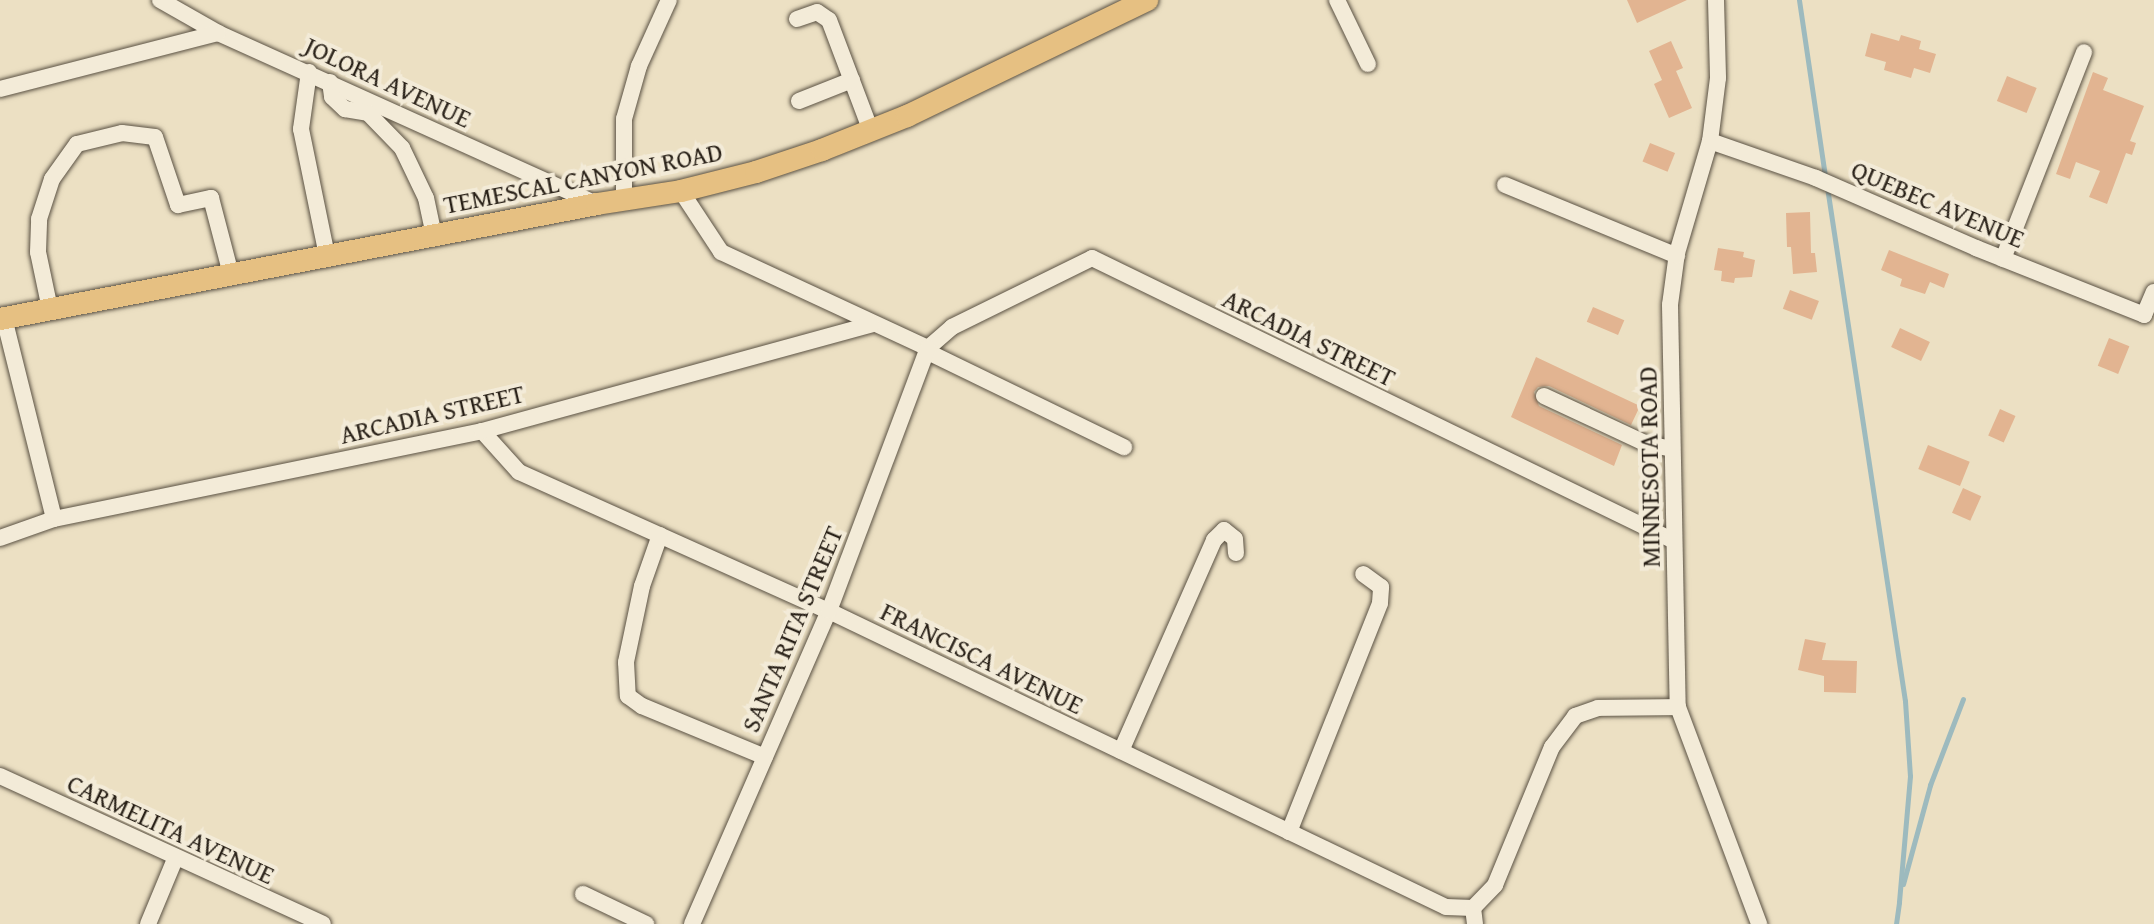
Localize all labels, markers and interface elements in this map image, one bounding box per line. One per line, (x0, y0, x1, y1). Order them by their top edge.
street label: JOLORA AVENUE (300, 30, 476, 134)
street label: TEMESCAL CANYON ROAD (441, 136, 725, 220)
street label: QUEBEC AVENUE (1847, 153, 2029, 255)
street label: ARCADIA STREET (1218, 283, 1400, 393)
street label: MINNESOTA ROAD (1632, 366, 1666, 568)
street label: ARCADIA STREET (337, 378, 527, 450)
street label: SANTA RITA STREET (735, 521, 849, 737)
street label: FRANCISCA AVENUE (876, 595, 1088, 721)
street label: CARMELITA AVENUE (62, 767, 280, 891)

